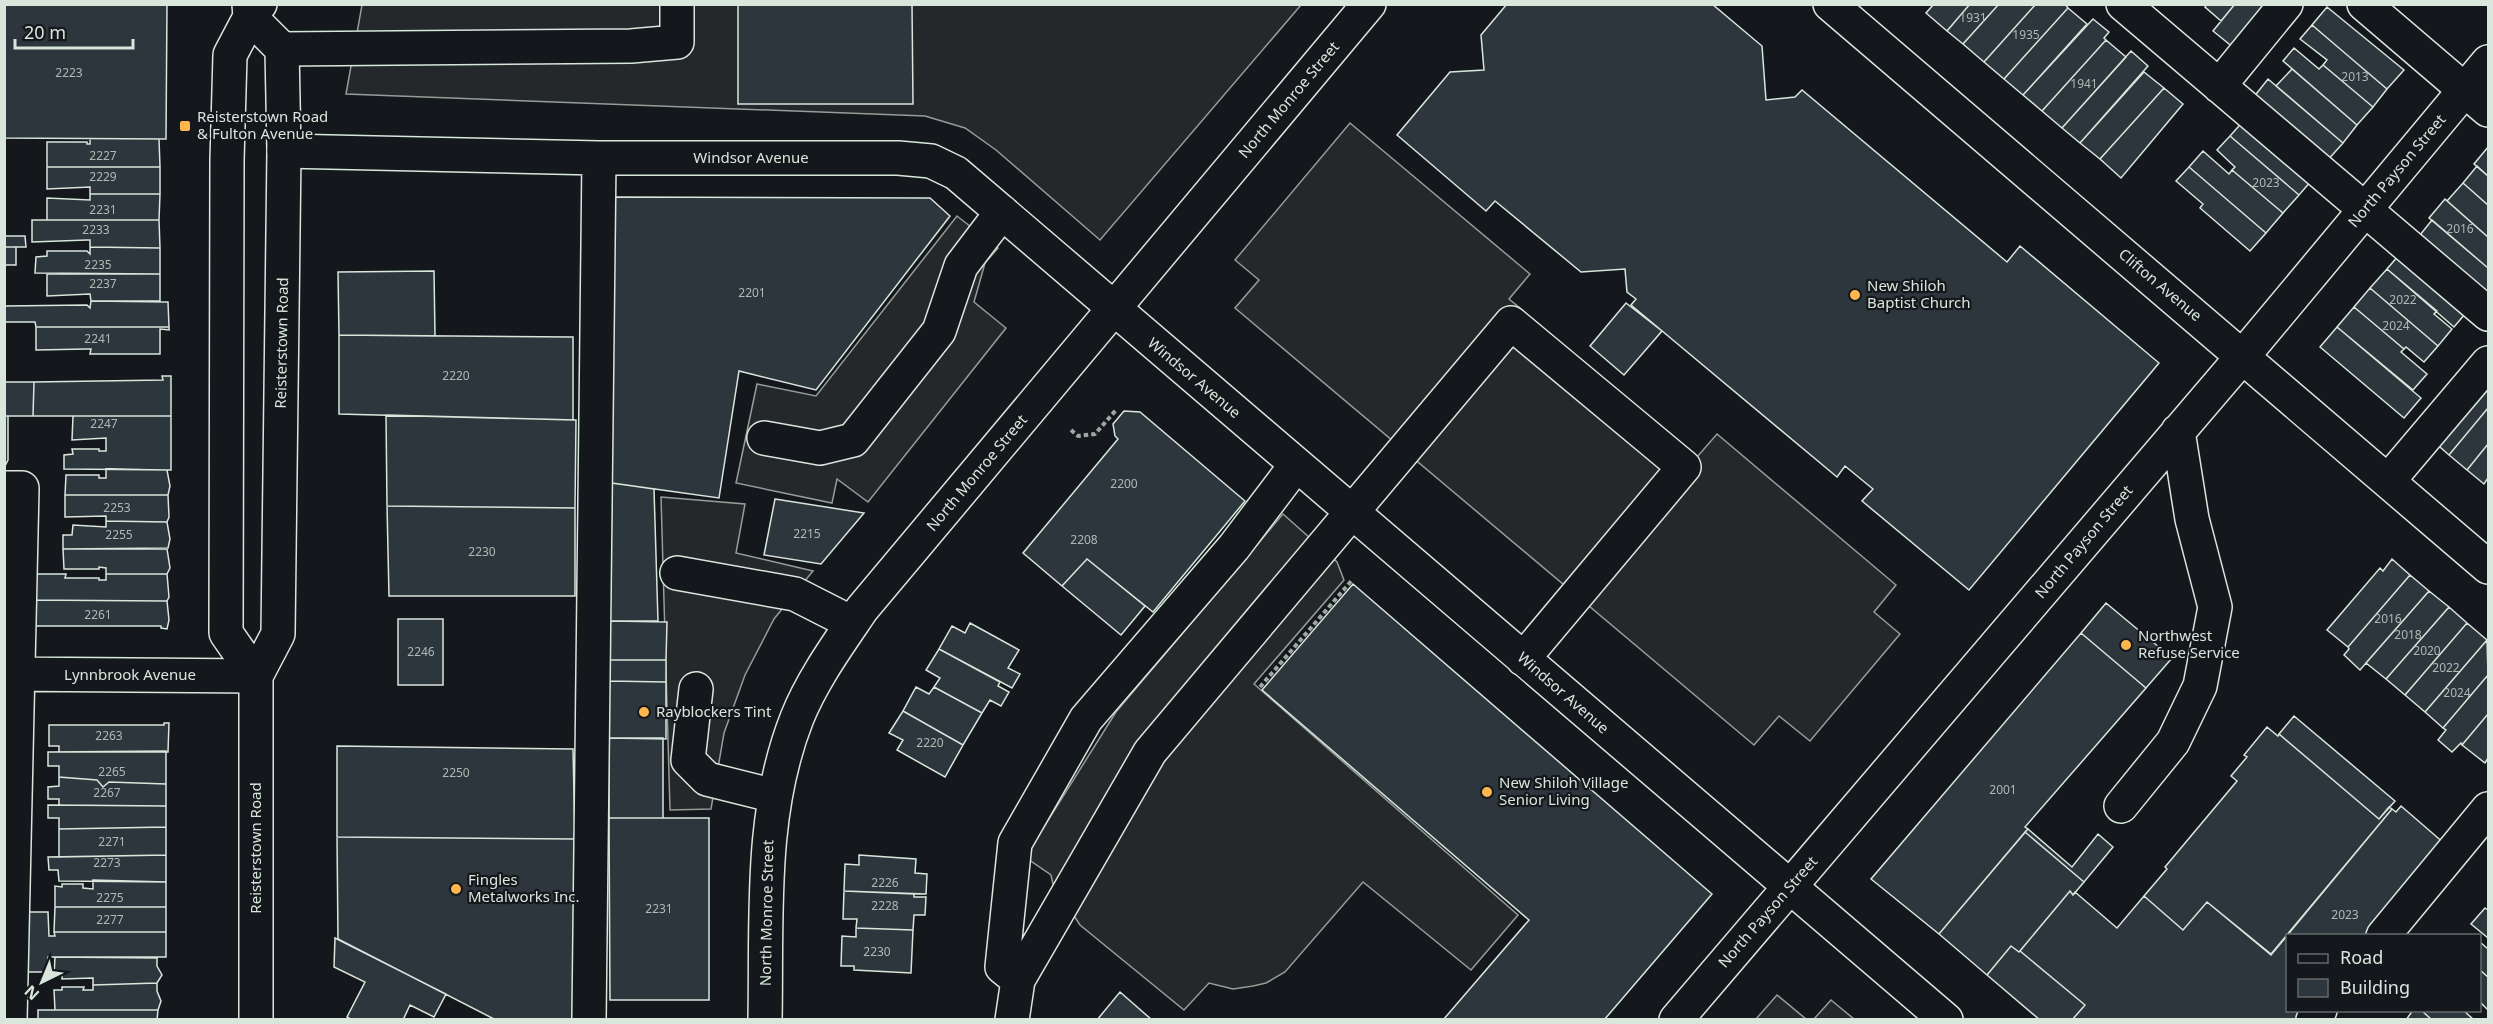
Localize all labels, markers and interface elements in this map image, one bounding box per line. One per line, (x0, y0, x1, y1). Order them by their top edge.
house number: 1931 (1959, 9, 1987, 26)
scale bar (15, 12, 134, 50)
text: 20 m (24, 20, 66, 44)
house number: 1935 (2012, 26, 2040, 43)
street label: North Monroe Street (1234, 36, 1343, 162)
house number: 2223 (55, 64, 83, 81)
house number: 2013 (2341, 68, 2369, 85)
house number: 1941 (2070, 75, 2098, 92)
place label: Reisterstown Road & Fulton Avenue (197, 106, 328, 143)
street label: North Payson Street (2343, 109, 2450, 231)
marker: Reisterstown Road & Fulton Avenue (178, 119, 192, 133)
house number: 2227 (89, 147, 117, 164)
street label: Windsor Avenue (693, 147, 809, 167)
house number: 2229 (89, 168, 117, 185)
house number: 2023 (2252, 174, 2280, 191)
house number: 2231 (89, 201, 117, 218)
house number: 2016 (2446, 220, 2474, 237)
house number: 2233 (82, 221, 110, 238)
street label: Clifton Avenue (2115, 244, 2206, 325)
house number: 2235 (84, 256, 112, 273)
house number: 2237 (89, 275, 117, 292)
place label: New Shiloh Baptist Church (1867, 275, 1971, 312)
street label: Reisterstown Road (270, 277, 292, 409)
house number: 2201 (738, 284, 766, 301)
marker: New Shiloh Baptist Church (1848, 288, 1862, 302)
house number: 2022 (2389, 291, 2417, 308)
house number: 2024 (2382, 317, 2410, 334)
house number: 2241 (84, 330, 112, 347)
street label: Windsor Avenue (1144, 333, 1245, 422)
house number: 2220 (442, 367, 470, 384)
street label: North Monroe Street (922, 409, 1031, 535)
house number: 2247 (90, 415, 118, 432)
house number: 2200 (1110, 475, 1138, 492)
street label: North Payson Street (2030, 480, 2137, 602)
house number: 2253 (103, 499, 131, 516)
house number: 2215 (793, 525, 821, 542)
house number: 2255 (105, 526, 133, 543)
house number: 2208 (1070, 531, 1098, 548)
house number: 2230 (468, 543, 496, 560)
house number: 2261 (84, 606, 112, 623)
house number: 2016 (2374, 610, 2402, 627)
place label: Northwest Refuse Service (2138, 625, 2240, 662)
house number: 2018 (2394, 626, 2422, 643)
marker: Northwest Refuse Service (2119, 638, 2133, 652)
house number: 2020 (2413, 642, 2441, 659)
house number: 2246 (407, 643, 435, 660)
street label: Windsor Avenue (1514, 647, 1614, 738)
house number: 2022 (2432, 659, 2460, 676)
street label: Lynnbrook Avenue (64, 664, 196, 684)
house number: 2024 (2443, 684, 2471, 701)
place label: Rayblockers Tint (656, 701, 772, 721)
marker: Rayblockers Tint (637, 705, 651, 719)
house number: 2263 (95, 727, 123, 744)
house number: 2220 (916, 734, 944, 751)
house number: 2265 (98, 763, 126, 780)
house number: 2250 (442, 764, 470, 781)
place label: New Shiloh Village Senior Living (1499, 772, 1628, 809)
house number: 2001 (1989, 781, 2017, 798)
street label: Reisterstown Road (245, 782, 265, 914)
house number: 2267 (93, 784, 121, 801)
marker: New Shiloh Village Senior Living (1480, 785, 1494, 799)
house number: 2271 (98, 833, 126, 850)
street label: North Monroe Street (755, 839, 777, 986)
street label: North Payson Street (1713, 851, 1822, 971)
house number: 2273 (93, 854, 121, 871)
place label: Fingles Metalworks Inc. (468, 869, 580, 906)
house number: 2226 (871, 874, 899, 891)
marker: Fingles Metalworks Inc. (449, 882, 463, 896)
house number: 2275 (96, 889, 124, 906)
house number: 2228 (871, 897, 899, 914)
house number: 2231 (645, 900, 673, 917)
house number: 2023 (2331, 906, 2359, 923)
house number: 2277 (96, 911, 124, 928)
legend (2286, 934, 2481, 1012)
house number: 2230 (863, 943, 891, 960)
text: Road (2340, 945, 2383, 969)
north arrow (12, 952, 72, 1012)
text: Building (2340, 975, 2410, 999)
text: N (20, 980, 44, 1005)

